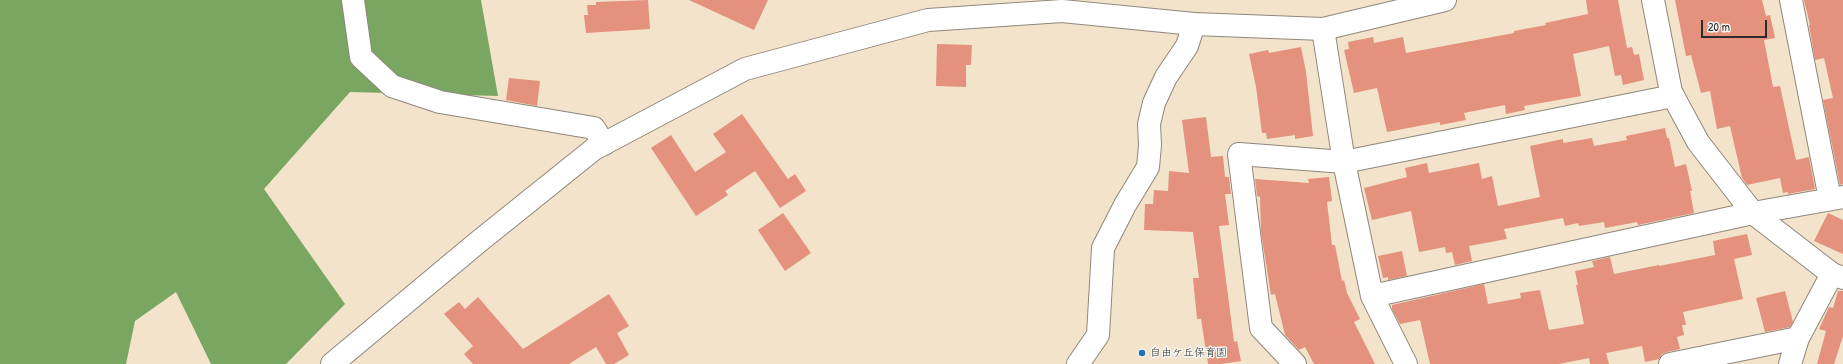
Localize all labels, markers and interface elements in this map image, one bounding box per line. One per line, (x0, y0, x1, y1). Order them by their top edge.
scale bar (1703, 12, 1769, 38)
text: 20 m (1708, 18, 1730, 35)
place label: 自由ケ丘保育園 (1150, 346, 1227, 360)
marker: 自由ケ丘保育園 (1137, 348, 1147, 358)

